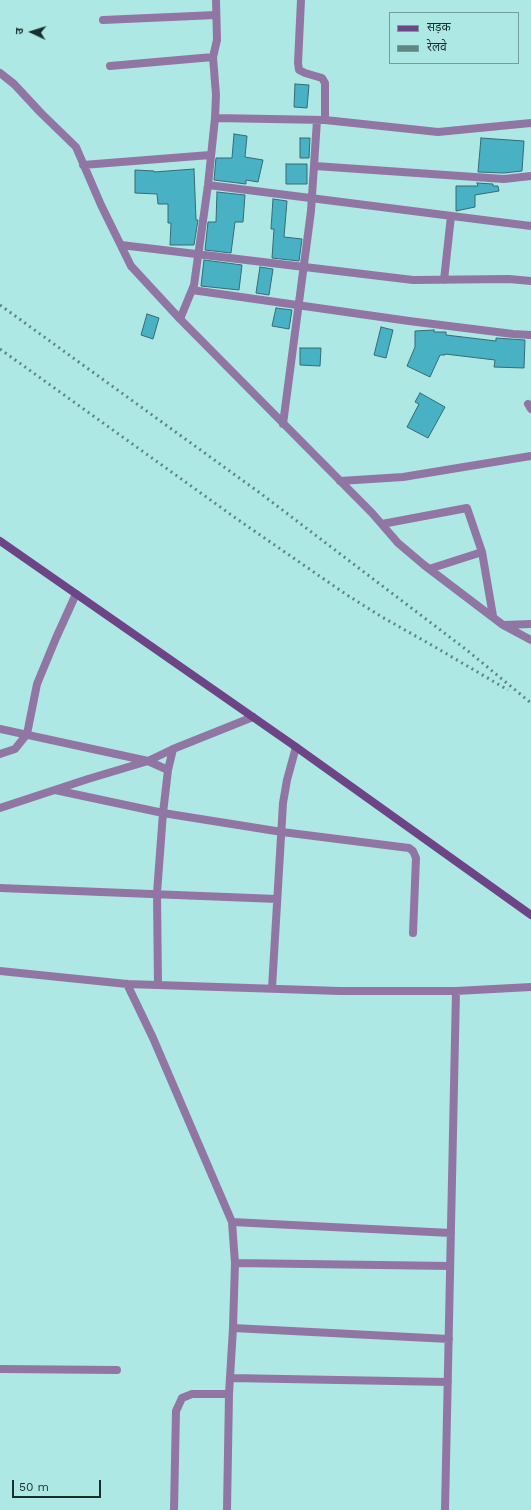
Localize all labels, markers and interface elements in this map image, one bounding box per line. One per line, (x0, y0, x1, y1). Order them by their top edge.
north arrow (12, 12, 52, 52)
legend (389, 12, 519, 64)
text: सड़क (427, 20, 451, 34)
text: उ (13, 27, 26, 35)
text: रेलवे (427, 40, 447, 54)
scale bar (14, 1472, 103, 1498)
text: 50 m (19, 1480, 49, 1494)

